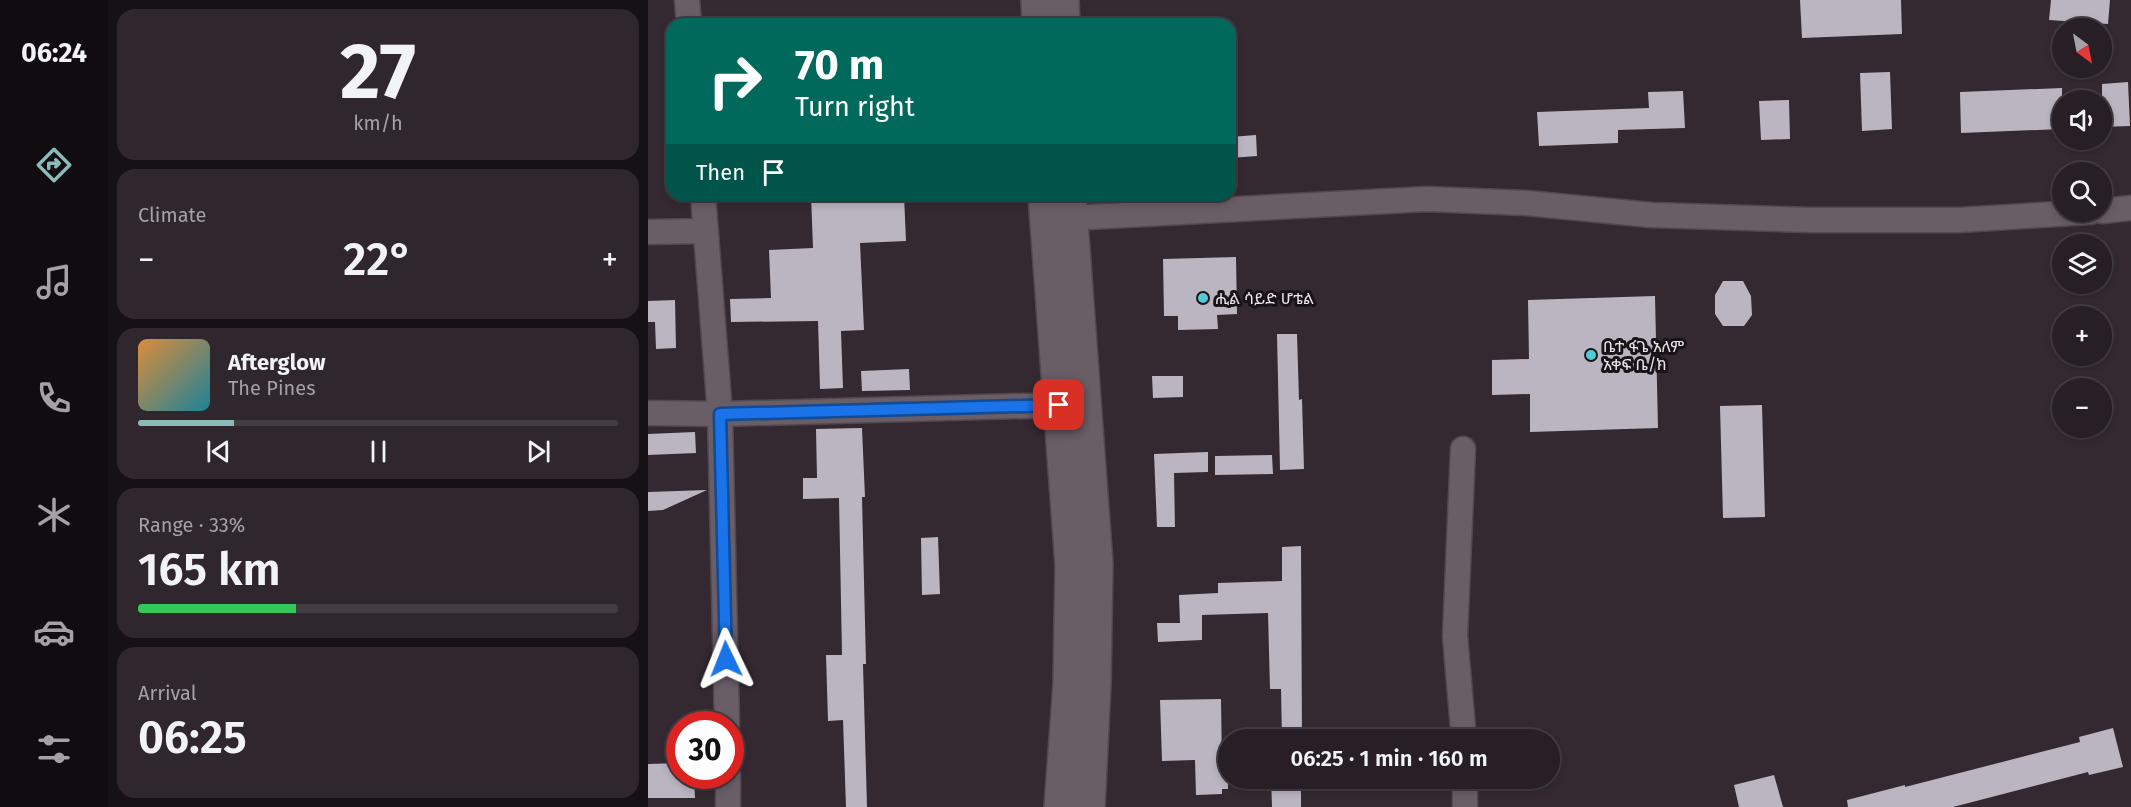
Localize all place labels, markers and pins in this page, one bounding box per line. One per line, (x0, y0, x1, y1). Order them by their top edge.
place label: ሒል ሳይድ ሆቴል (1215, 289, 1314, 308)
marker: ሒል ሳይድ ሆቴል (1196, 291, 1210, 305)
place label: ቤተ ፋጌ አለም አቀፍ ቤ/ክ (1603, 337, 1684, 374)
marker: ቤተ ፋጌ አለም አቀፍ ቤ/ክ (1584, 348, 1598, 362)
pin (1033, 379, 1084, 430)

